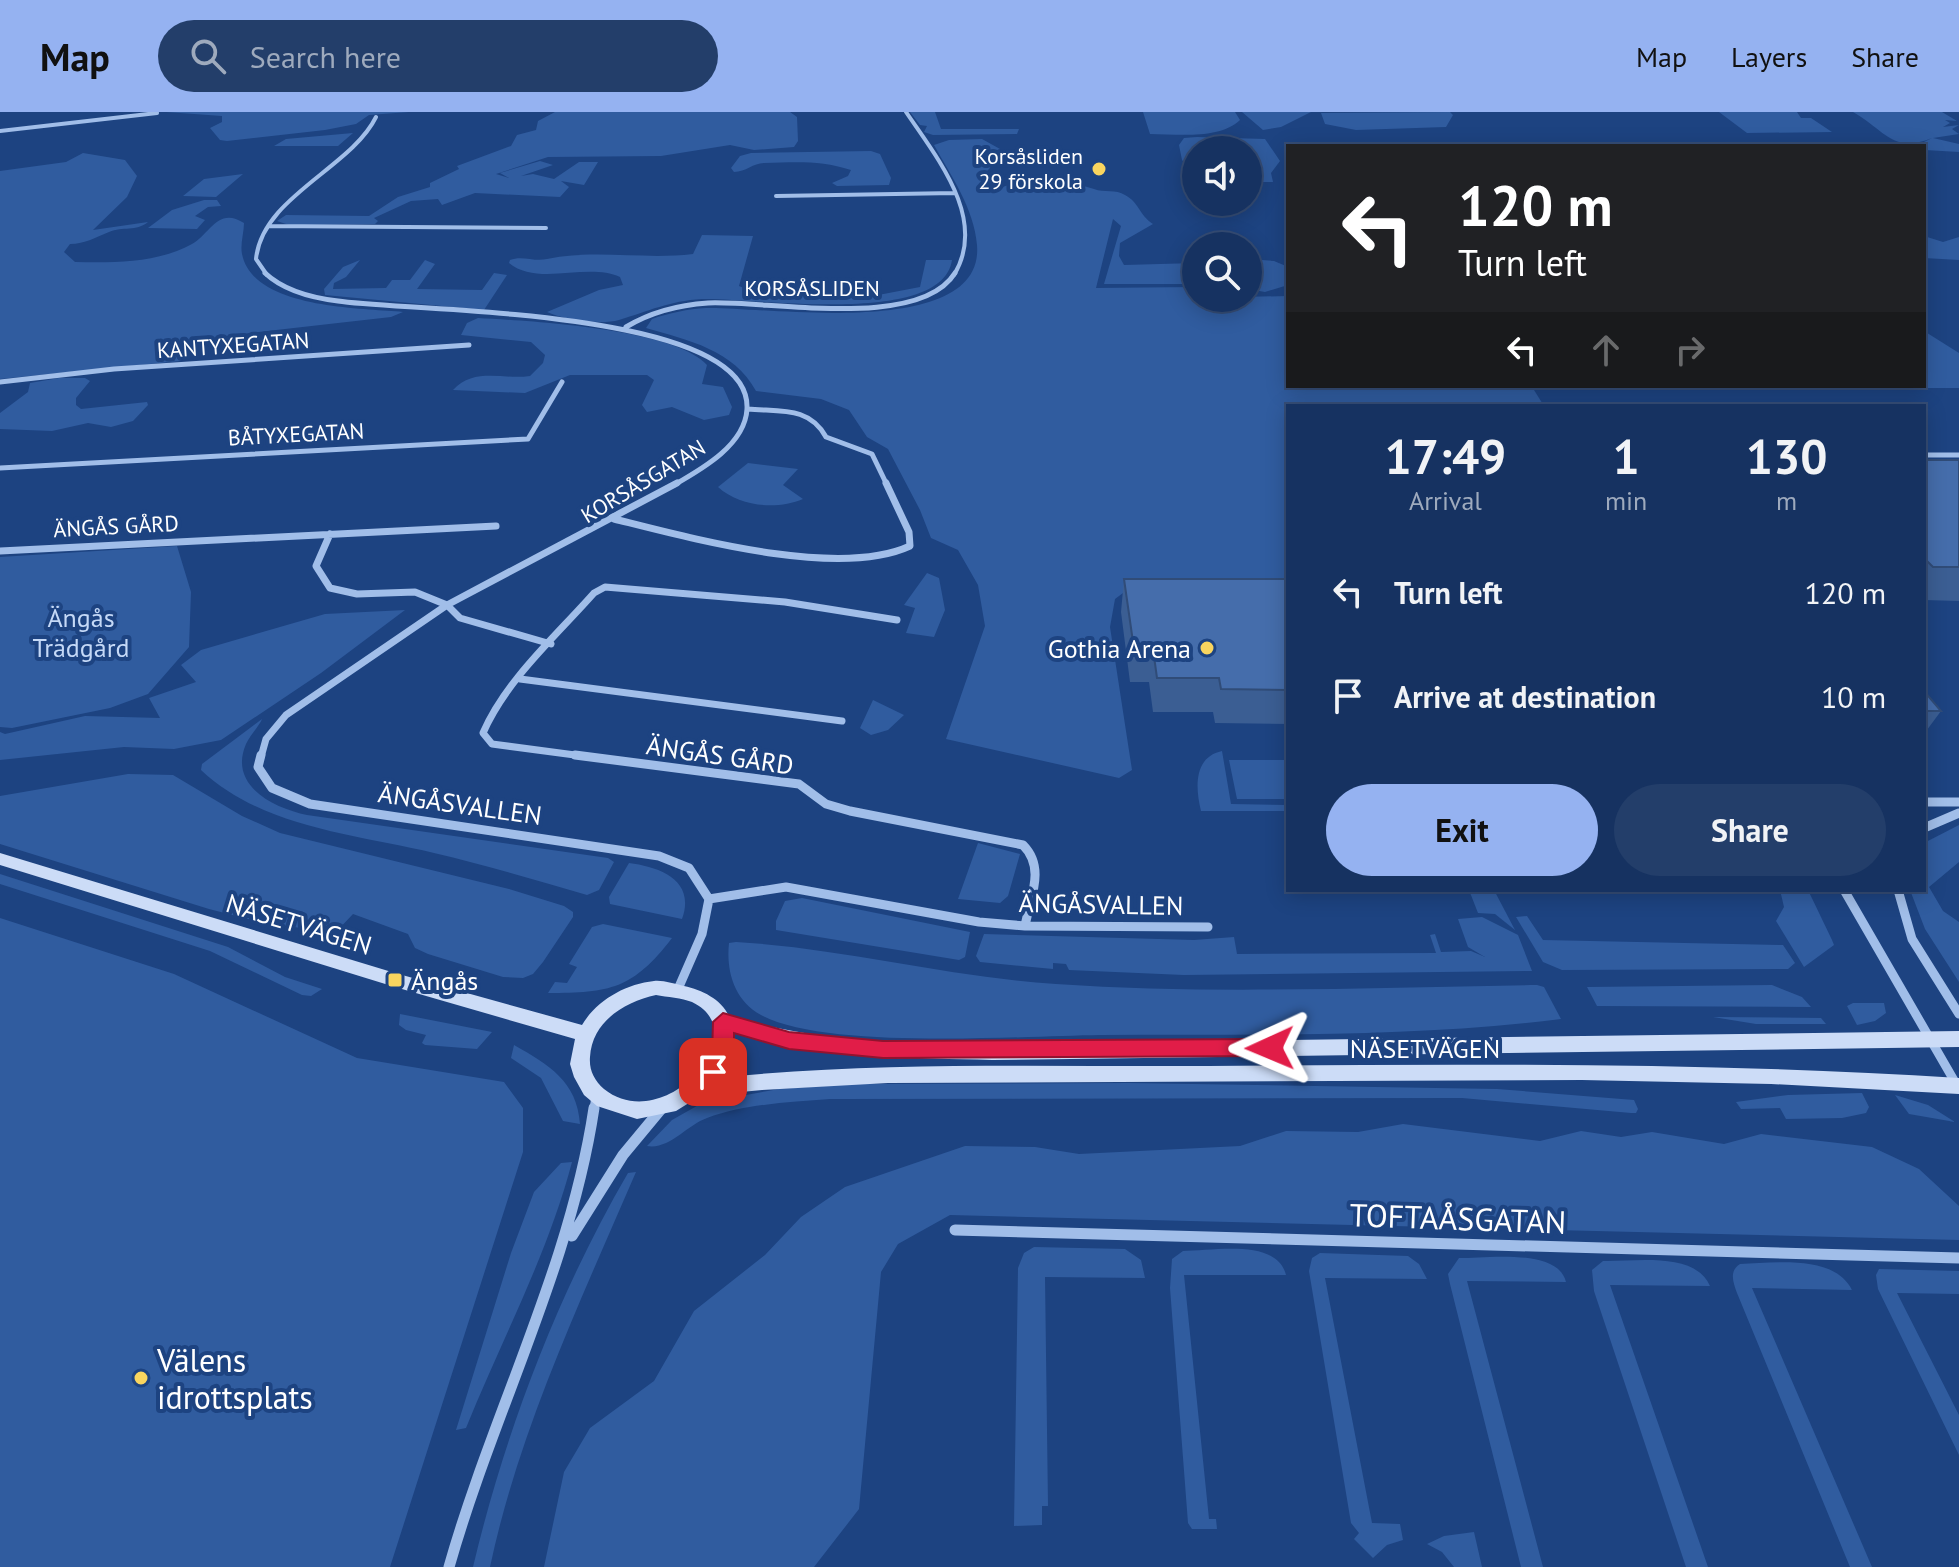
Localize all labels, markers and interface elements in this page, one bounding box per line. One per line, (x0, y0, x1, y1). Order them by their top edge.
search box (158, 20, 718, 92)
text: Map (40, 32, 110, 81)
icon: search (186, 34, 230, 78)
text: Search here (250, 37, 401, 76)
text: Map (1636, 38, 1687, 75)
text: Layers (1731, 38, 1807, 75)
text: Share (1851, 38, 1919, 75)
map controls (1182, 136, 1262, 312)
button: sound (1182, 136, 1262, 216)
place label: Korsåsliden 29 förskola (975, 142, 1083, 195)
marker: Korsåsliden 29 förskola (1090, 160, 1108, 178)
text: 120 m (1458, 169, 1613, 241)
icon: left (1326, 176, 1430, 280)
button: search (1182, 232, 1262, 312)
text: Turn left (1458, 239, 1587, 286)
street label: KORSÅSLIDEN (744, 274, 880, 302)
street label: KANTYXEGATAN (156, 326, 310, 364)
icon: left (1500, 328, 1544, 372)
icon: ahead (1584, 328, 1628, 372)
icon: right (1668, 328, 1712, 372)
street label: BÅTYXEGATAN (227, 416, 365, 452)
text: 17:49 (1385, 425, 1506, 487)
text: 1 (1612, 425, 1640, 487)
text: 130 (1746, 425, 1827, 487)
street label: KORSÅSGATAN (576, 433, 710, 529)
text: Arrival (1409, 484, 1482, 517)
text: min (1605, 484, 1647, 517)
text: m (1776, 484, 1797, 517)
street label: ÄNGÅS GÅRD (53, 509, 179, 543)
icon: left (1326, 570, 1370, 614)
text: Turn left (1394, 573, 1502, 612)
text: 120 m (1805, 573, 1886, 612)
park label: Ängås Trädgård (32, 601, 130, 664)
place label: Gothia Arena (1048, 632, 1191, 665)
marker: Gothia Arena (1198, 639, 1216, 657)
icon: arrive (1326, 674, 1370, 718)
text: Arrive at destination (1394, 677, 1656, 716)
text: 10 m (1821, 677, 1886, 716)
street label: ÄNGÅS GÅRD (644, 728, 796, 782)
street label: ÄNGÅSVALLEN (376, 776, 544, 832)
button: Exit (1326, 784, 1598, 876)
button: Share (1614, 784, 1886, 876)
street label: NÄSETVÄGEN (222, 886, 376, 962)
street label: ÄNGÅSVALLEN (1018, 886, 1184, 922)
place label: Ängås (411, 964, 478, 997)
marker: Ängås (386, 971, 404, 989)
position arrow (1228, 1006, 1312, 1090)
street label: NÄSETVÄGEN (1350, 1032, 1500, 1065)
pin (679, 1038, 747, 1106)
icon: arrive (691, 1050, 735, 1094)
street label: TOFTAÅSGATAN (1349, 1193, 1567, 1243)
place label: Välens idrottsplats (156, 1339, 313, 1418)
marker: Välens idrottsplats (132, 1369, 150, 1387)

